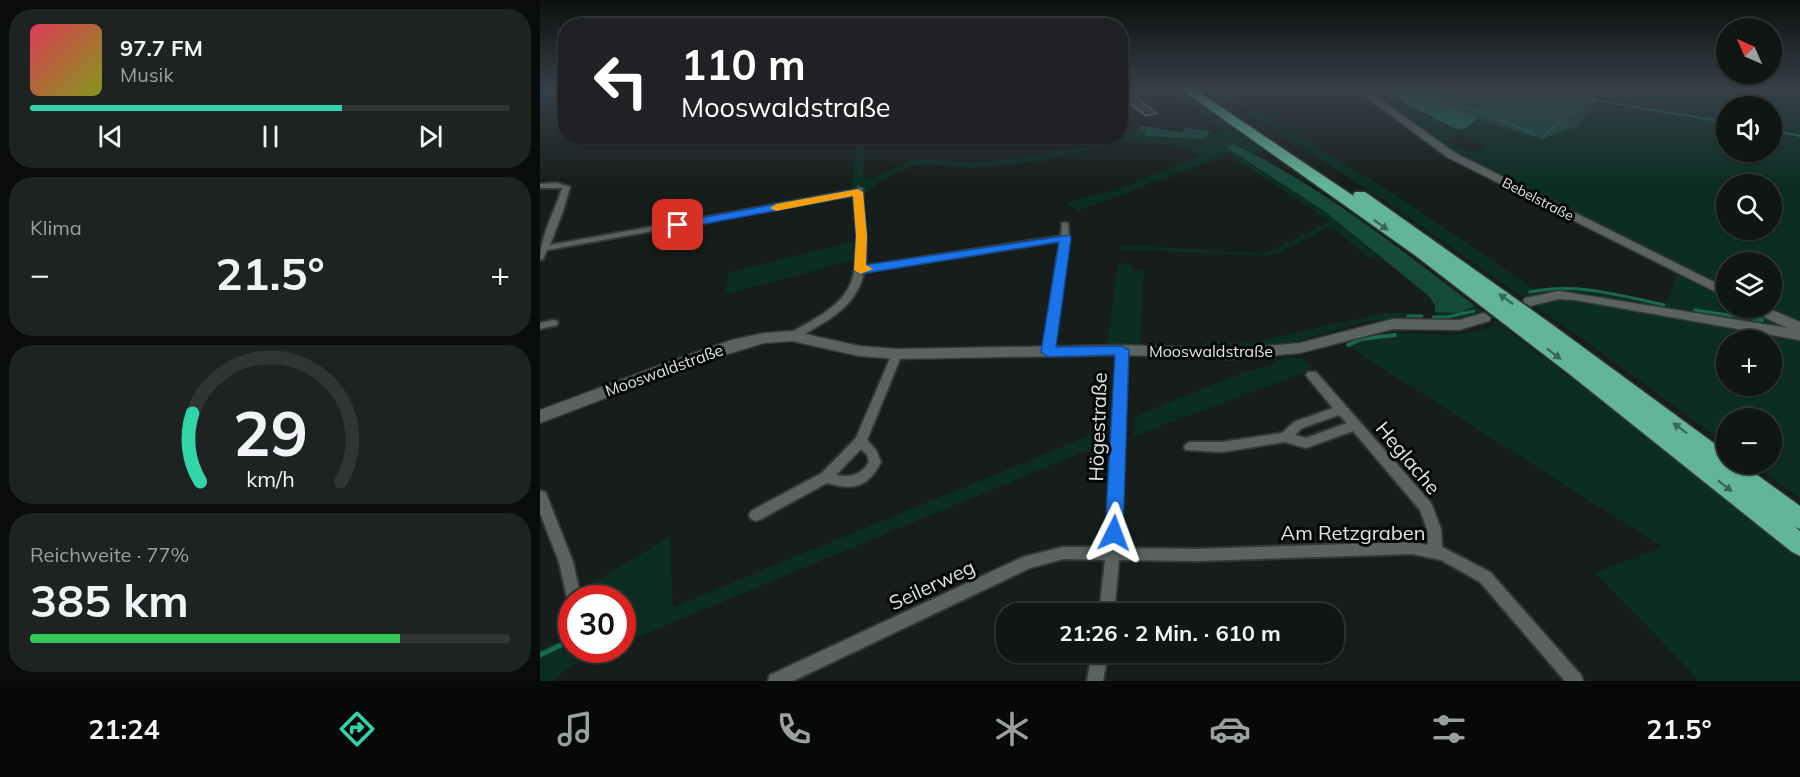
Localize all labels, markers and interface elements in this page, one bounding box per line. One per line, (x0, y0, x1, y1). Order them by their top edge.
north arrow (1716, 18, 1782, 84)
map controls (1716, 18, 1782, 474)
text: 97.7 FM (120, 34, 203, 62)
text: 110 m (681, 38, 806, 91)
icon: left (582, 42, 660, 120)
text: Musik (120, 62, 174, 87)
text: Mooswaldstraße (681, 90, 891, 124)
button: sound (1716, 96, 1782, 162)
icon: previous (94, 120, 127, 153)
icon: pause (254, 120, 287, 153)
icon: next (414, 120, 447, 153)
street label: Bebelstraße (1499, 173, 1577, 225)
button: search (1716, 174, 1782, 240)
pin (652, 199, 703, 250)
icon: arrive (661, 208, 694, 241)
text: Klima (30, 215, 82, 240)
one-way arrow (1372, 219, 1388, 231)
text: 21.5° (215, 245, 325, 301)
button: layers (1716, 252, 1782, 318)
text: − (30, 253, 50, 294)
text: + (490, 253, 510, 294)
one-way arrow (1499, 294, 1514, 306)
button: + (1716, 330, 1782, 396)
street label: Mooswaldstraße (602, 339, 726, 401)
street label: Mooswaldstraße (1149, 341, 1273, 361)
one-way arrow (1546, 348, 1562, 361)
street label: Högestraße (1083, 372, 1112, 482)
text: 29 (233, 393, 307, 472)
button: − (1716, 408, 1782, 474)
street label: Heglache (1371, 416, 1446, 499)
one-way arrow (1672, 422, 1688, 434)
text: km/h (246, 465, 294, 492)
one-way arrow (1717, 480, 1732, 492)
position arrow (1082, 501, 1146, 565)
street label: Am Retzgraben (1281, 520, 1425, 545)
text: Reichweite · 77% (30, 542, 189, 567)
street label: Seilerweg (885, 554, 979, 615)
text: 385 km (30, 572, 189, 628)
speed limit sign: 30 (558, 585, 636, 663)
text: 21:26 · 2 Min. · 610 m (1059, 619, 1281, 647)
icon: directions (336, 708, 378, 750)
icon: music (554, 708, 596, 750)
icon: phone (773, 708, 815, 750)
icon: climate (991, 708, 1033, 750)
icon: car (1209, 708, 1251, 750)
icon: filters (1428, 708, 1470, 750)
text: 21:24 (88, 712, 160, 746)
text: 21.5° (1646, 712, 1712, 746)

